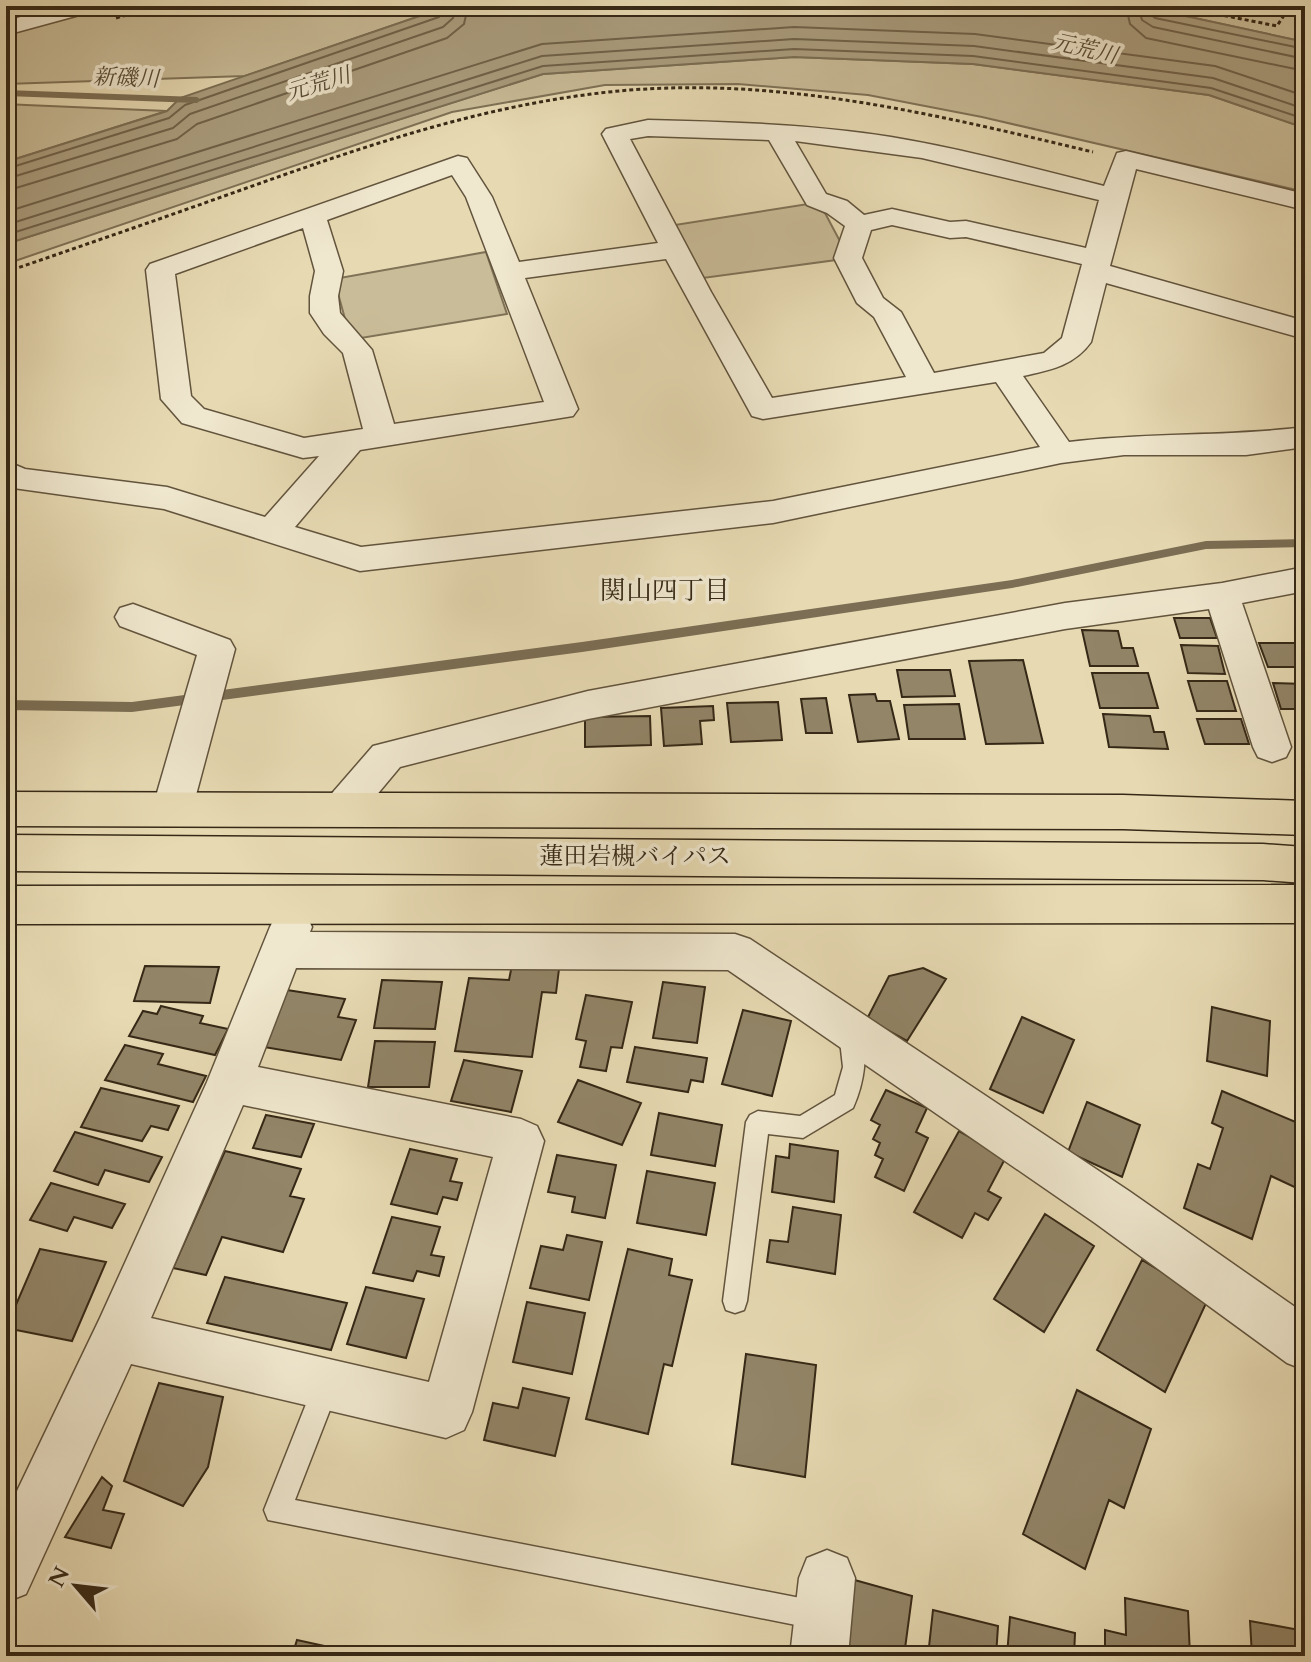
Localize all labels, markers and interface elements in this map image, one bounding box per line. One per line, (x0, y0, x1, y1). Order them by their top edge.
water label: 元荒川 (1049, 27, 1122, 71)
water label: 元荒川 (282, 59, 356, 108)
water label: 新磯川 (92, 62, 161, 94)
district label: 関山四丁目 (600, 573, 730, 608)
street label: 蓮田岩槻バイパス (539, 840, 731, 873)
north arrow (36, 1546, 116, 1626)
text: N (41, 1562, 77, 1593)

